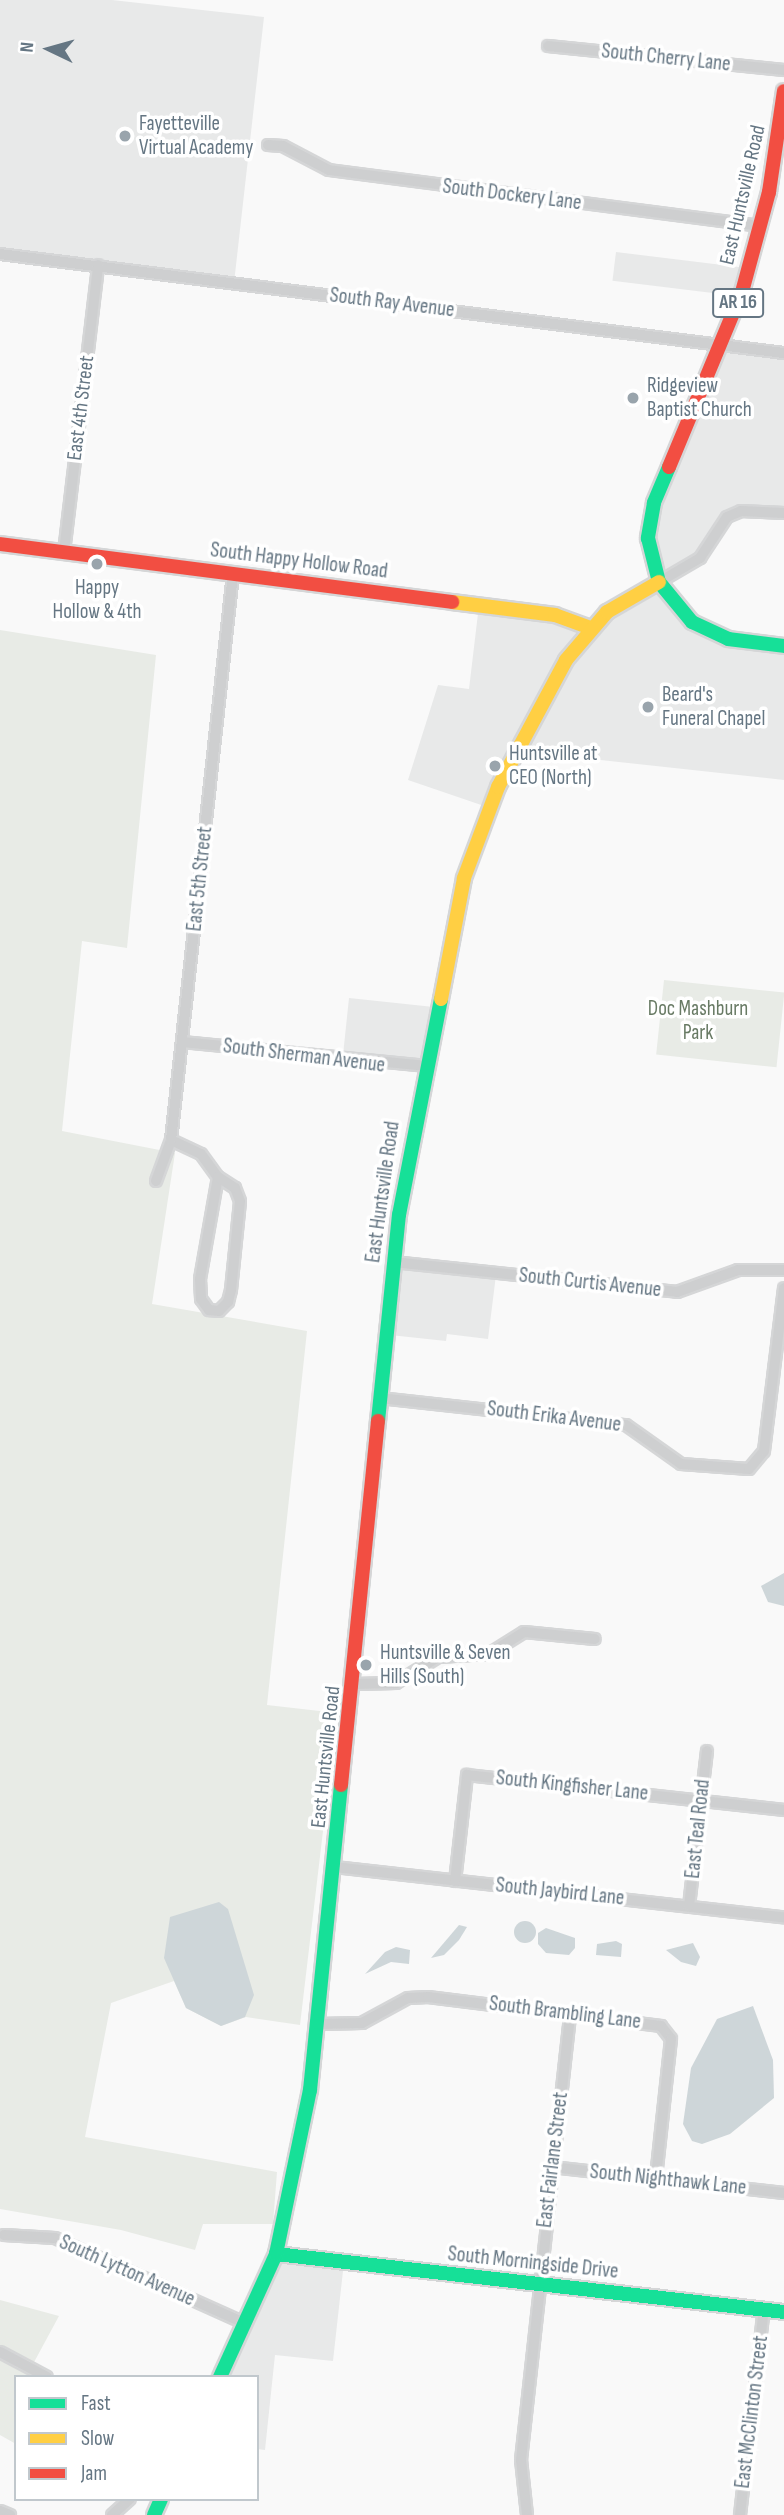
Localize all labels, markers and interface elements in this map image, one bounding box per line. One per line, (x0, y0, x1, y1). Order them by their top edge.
north arrow (14, 14, 84, 84)
street label: South Cherry Lane (600, 39, 732, 77)
text: N (16, 41, 39, 53)
place label: Fayetteville Virtual Academy (139, 111, 253, 161)
street label: East Huntsville Road (715, 123, 771, 267)
marker: Fayetteville Virtual Academy (117, 128, 133, 144)
street label: South Dockery Lane (441, 174, 583, 216)
street label: South Ray Avenue (328, 283, 456, 323)
road number: AR 16 (712, 288, 764, 318)
street label: East 4th Street (62, 354, 100, 462)
place label: Ridgeview Baptist Church (647, 373, 752, 423)
marker: Ridgeview Baptist Church (625, 390, 641, 406)
street label: South Happy Hollow Road (209, 538, 389, 584)
marker: Happy Hollow & 4th (89, 556, 105, 572)
place label: Happy Hollow & 4th (52, 575, 142, 625)
place label: Beard's Funeral Chapel (662, 682, 765, 732)
marker: Beard's Funeral Chapel (640, 699, 656, 715)
place label: Huntsville at CEO (North) (509, 741, 597, 791)
marker: Huntsville at CEO (North) (487, 758, 503, 774)
street label: East 5th Street (182, 825, 218, 933)
park label: Doc Mashburn Park (648, 996, 748, 1046)
street label: South Sherman Avenue (222, 1034, 386, 1078)
street label: East Huntsville Road (361, 1120, 405, 1264)
street label: South Curtis Avenue (518, 1263, 662, 1303)
street label: South Erika Avenue (486, 1396, 622, 1438)
place label: Huntsville & Seven Hills (South) (380, 1640, 511, 1690)
marker: Huntsville & Seven Hills (South) (358, 1657, 374, 1673)
street label: East Huntsville Road (306, 1685, 346, 1829)
street label: South Kingfisher Lane (495, 1765, 649, 1807)
street label: East Teal Road (680, 1778, 716, 1880)
street label: South Jaybird Lane (494, 1873, 626, 1911)
street label: South Brambling Lane (488, 1991, 642, 2035)
street label: East Fairlane Street (532, 2091, 574, 2229)
street label: South Nighthawk Lane (589, 2159, 747, 2201)
street label: South Lytton Avenue (55, 2230, 199, 2312)
street label: South Morningside Drive (446, 2242, 620, 2284)
street label: East McClinton Street (730, 2334, 774, 2490)
legend (14, 2375, 259, 2501)
text: Fast (81, 2391, 111, 2416)
text: Slow (81, 2426, 114, 2451)
text: Jam (81, 2461, 107, 2486)

